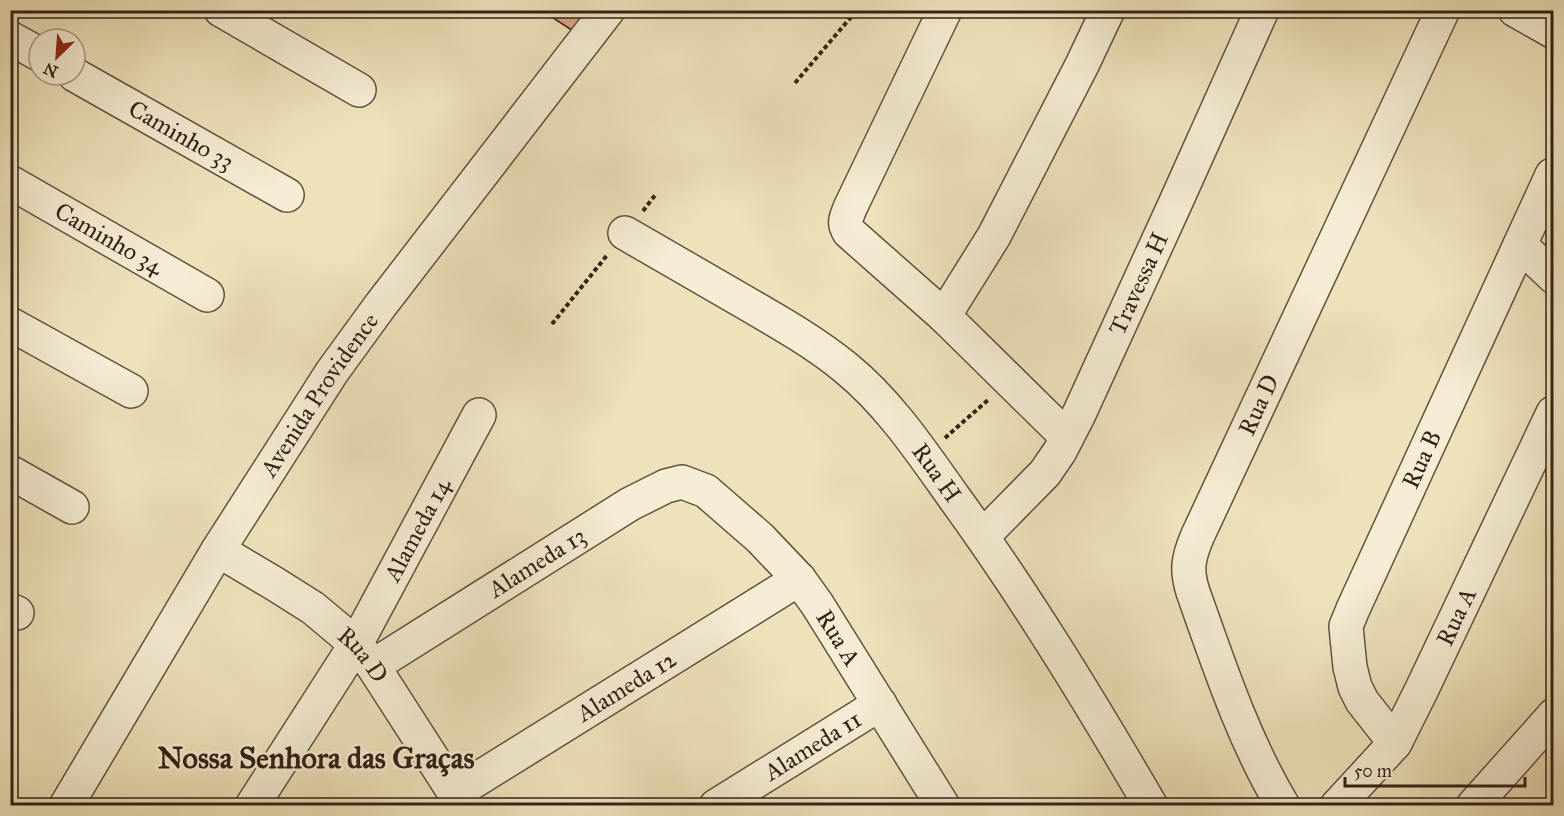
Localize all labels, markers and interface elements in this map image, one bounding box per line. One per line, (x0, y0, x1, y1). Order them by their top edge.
north arrow (27, 27, 87, 87)
text: N (40, 58, 61, 82)
street label: Caminho 33 (123, 93, 239, 177)
street label: Caminho 34 (49, 196, 169, 282)
street label: Travessa H (1102, 227, 1175, 340)
street label: Avenida Providence (253, 307, 385, 483)
street label: Rua D (1232, 370, 1286, 440)
street label: Rua B (1395, 425, 1448, 493)
street label: Rua H (905, 437, 968, 508)
street label: Alameda 14 (377, 472, 458, 588)
street label: Alameda 13 (482, 521, 591, 605)
street label: Rua A (1430, 583, 1483, 651)
street label: Rua A (809, 604, 867, 672)
street label: Rua D (332, 620, 395, 688)
street label: Alameda 12 (570, 644, 682, 729)
street label: Alameda 11 (758, 704, 867, 788)
district label: Nossa Senhora das Graças (158, 740, 474, 777)
scale bar (1345, 750, 1525, 788)
text: 50 m (1354, 760, 1392, 782)

